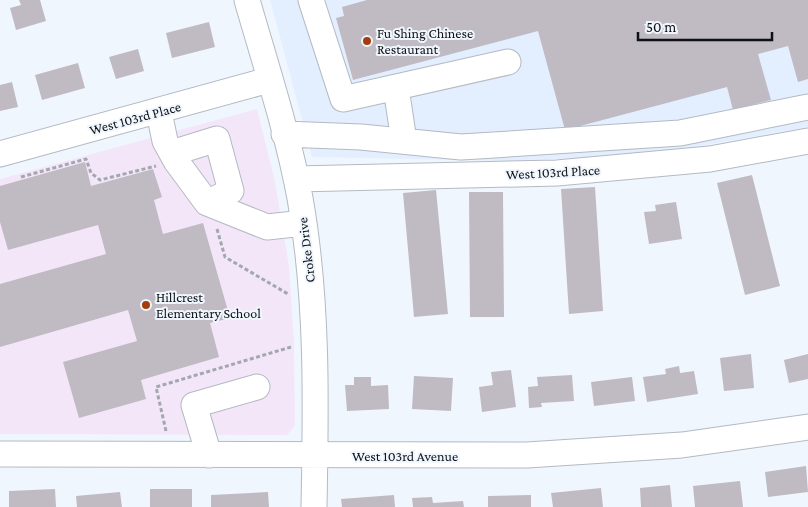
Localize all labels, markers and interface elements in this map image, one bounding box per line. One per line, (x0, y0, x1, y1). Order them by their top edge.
scale bar (638, 10, 772, 42)
text: 50 m (646, 19, 676, 35)
place label: Fu Shing Chinese Restaurant (377, 25, 473, 57)
marker: Fu Shing Chinese Restaurant (361, 35, 373, 47)
street label: West 103rd Place (88, 98, 182, 138)
street label: West 103rd Place (506, 162, 600, 182)
street label: Croke Drive (294, 216, 318, 284)
place label: Hillcrest Elementary School (156, 289, 261, 321)
marker: Hillcrest Elementary School (140, 299, 152, 311)
street label: West 103rd Avenue (352, 448, 458, 464)

